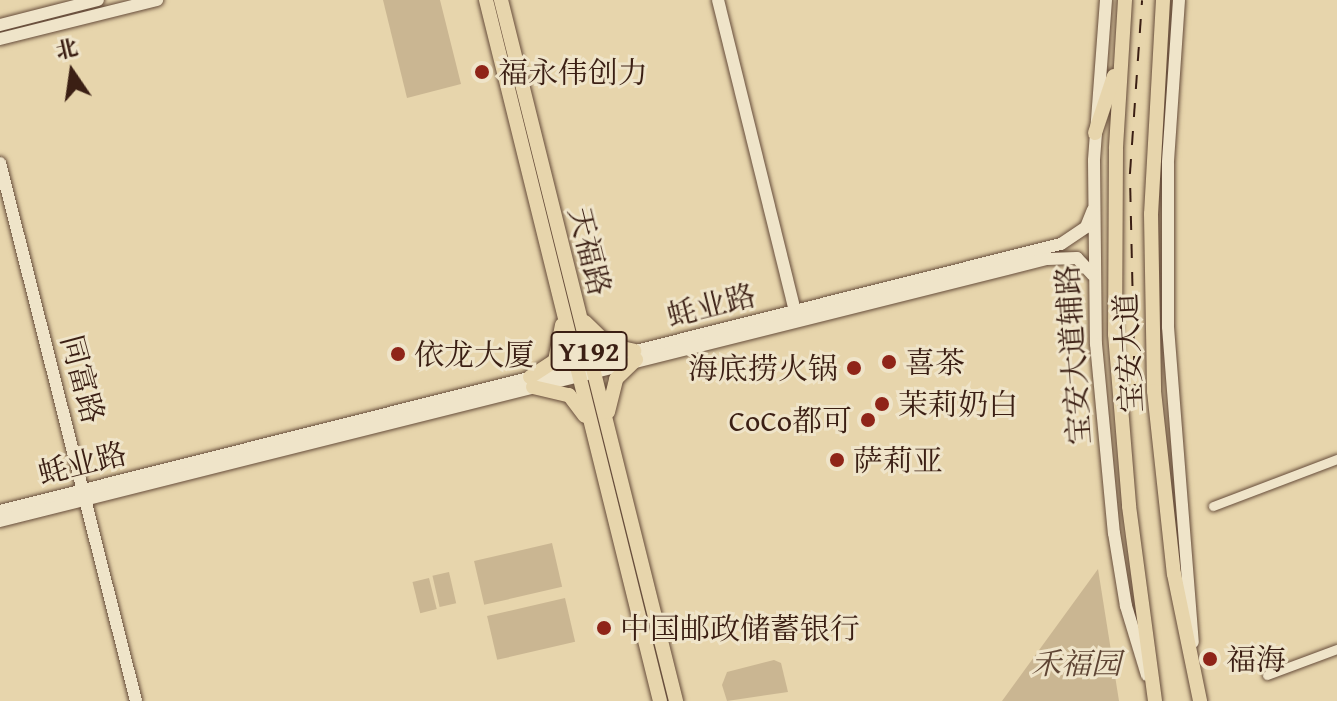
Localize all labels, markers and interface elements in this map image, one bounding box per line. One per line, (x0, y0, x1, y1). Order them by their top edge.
text: 北 (52, 31, 81, 67)
north arrow (32, 32, 112, 112)
place label: 福永伟创力 (498, 54, 648, 90)
marker: 福永伟创力 (473, 63, 491, 81)
street label: 天福路 (562, 203, 618, 299)
street label: 宝安大道辅路 (1049, 264, 1097, 446)
street label: 蚝业路 (663, 277, 759, 333)
street label: 宝安大道 (1107, 292, 1149, 414)
road number: Y192 (549, 327, 629, 375)
street label: 同富路 (54, 331, 112, 427)
place label: 依龙大厦 (414, 336, 534, 372)
place label: 喜茶 (905, 344, 965, 380)
marker: 依龙大厦 (389, 345, 407, 363)
place label: 海底捞火锅 (688, 350, 838, 386)
marker: 喜茶 (880, 353, 898, 371)
marker: 海底捞火锅 (845, 359, 863, 377)
place label: 茉莉奶白 (898, 386, 1018, 422)
marker: 茉莉奶白 (873, 395, 891, 413)
place label: CoCo都可 (729, 402, 852, 438)
marker: CoCo都可 (859, 411, 877, 429)
street label: 蚝业路 (34, 435, 130, 491)
place label: 萨莉亚 (853, 442, 943, 478)
marker: 萨莉亚 (828, 451, 846, 469)
place label: 中国邮政储蓄银行 (620, 610, 860, 646)
marker: 中国邮政储蓄银行 (595, 619, 613, 637)
place label: 福海 (1226, 641, 1286, 677)
park label: 禾福园 (1031, 645, 1121, 681)
marker: 福海 (1201, 650, 1219, 668)

